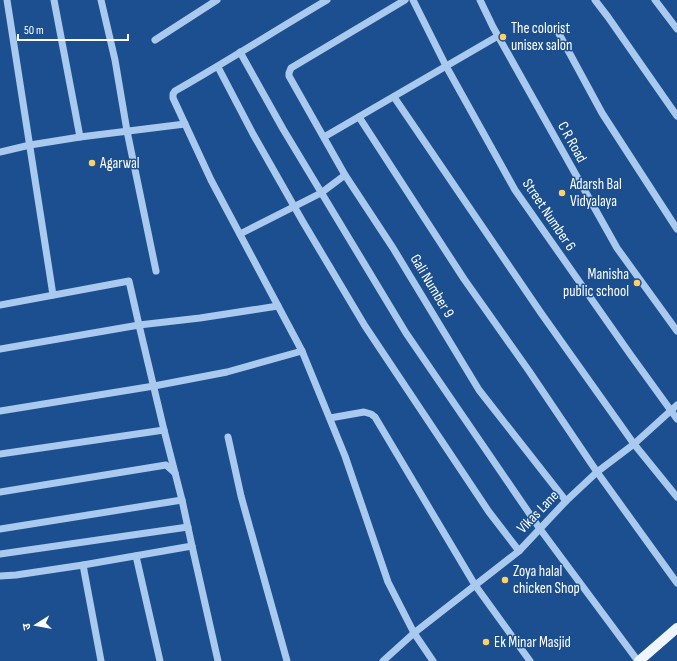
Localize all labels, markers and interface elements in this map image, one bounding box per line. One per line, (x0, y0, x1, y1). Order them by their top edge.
scale bar (18, 16, 128, 42)
place label: The colorist unisex salon (511, 19, 572, 55)
text: 50 m (24, 23, 44, 38)
marker: The colorist unisex salon (498, 32, 508, 42)
street label: C R Road (553, 118, 591, 166)
place label: Agarwal (99, 154, 140, 173)
marker: Agarwal (87, 158, 97, 168)
street label: Street Number 6 (518, 175, 580, 255)
place label: Adarsh Bal Vidyalaya (569, 175, 622, 211)
marker: Adarsh Bal Vidyalaya (557, 188, 567, 198)
street label: Gali Number 9 (406, 251, 458, 321)
place label: Manisha public school (563, 265, 629, 301)
marker: Manisha public school (632, 278, 642, 288)
street label: Vikas Lane (513, 486, 563, 538)
place label: Zoya halal chicken Shop (513, 562, 580, 598)
marker: Zoya halal chicken Shop (500, 575, 510, 585)
north arrow (16, 605, 56, 645)
text: उ (20, 622, 34, 631)
place label: Ek Minar Masjid (494, 633, 571, 652)
marker: Ek Minar Masjid (481, 637, 491, 647)

